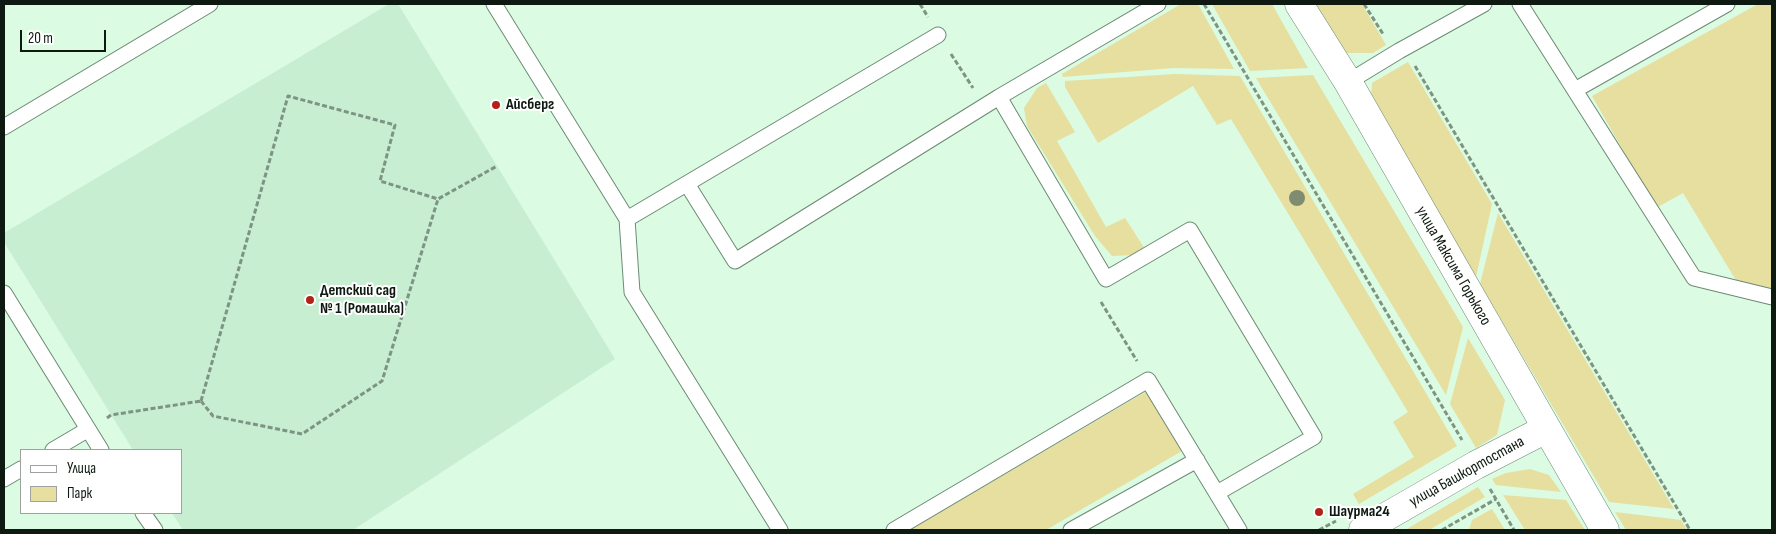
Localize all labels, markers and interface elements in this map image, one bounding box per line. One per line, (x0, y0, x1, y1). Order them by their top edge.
scale bar (22, 20, 109, 52)
text: 20 m (28, 29, 53, 48)
place label: Айсберг (506, 95, 554, 115)
marker: Айсберг (490, 99, 502, 111)
street label: улица Максима Горького (1411, 203, 1495, 329)
place label: Детский сад № 1 (Ромашка) (320, 281, 404, 319)
marker: Детский сад № 1 (Ромашка) (304, 294, 316, 306)
street label: улица Башкортостана (1406, 432, 1528, 512)
legend (20, 449, 182, 514)
text: Улица (67, 459, 96, 478)
text: Парк (67, 484, 92, 503)
place label: Шаурма24 (1329, 502, 1390, 522)
marker: Шаурма24 (1313, 506, 1325, 518)

